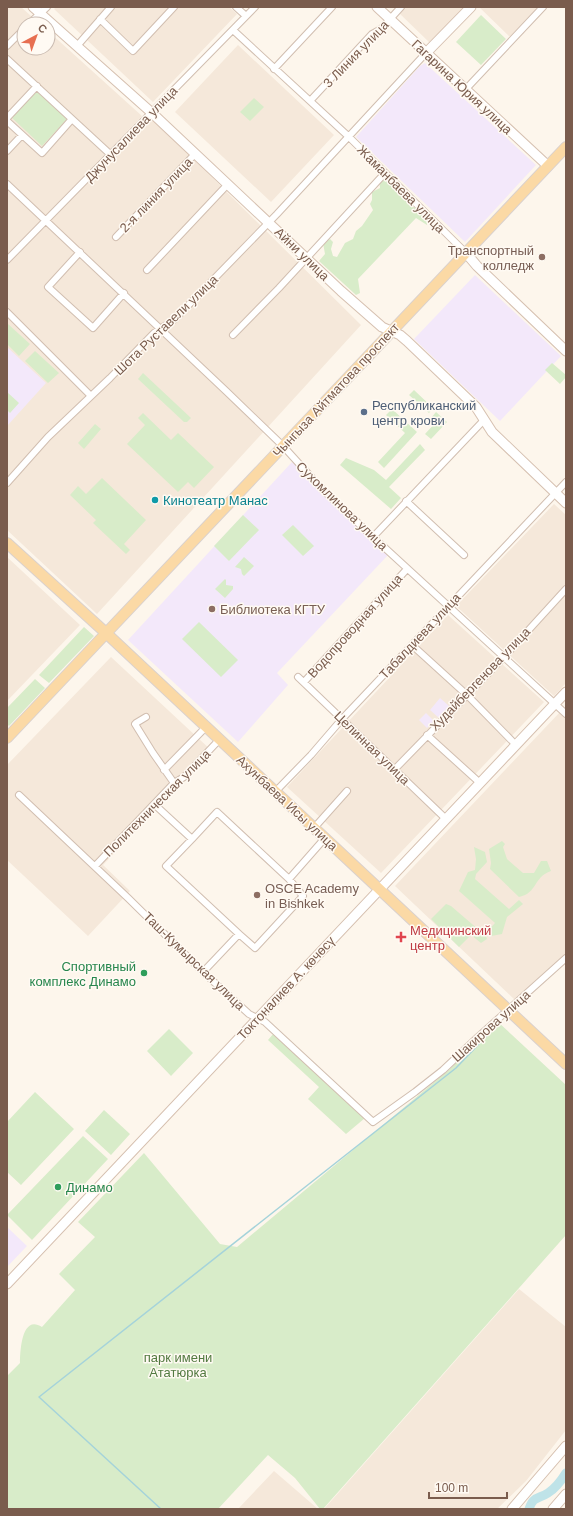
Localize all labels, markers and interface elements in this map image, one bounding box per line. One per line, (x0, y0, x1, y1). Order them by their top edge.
north arrow (16, 16, 56, 56)
street label: 3 Линия улица (320, 17, 392, 91)
text: С (36, 21, 50, 36)
street label: Гагарина Юрия улица (409, 37, 516, 138)
street label: Джунусалиева улица (82, 83, 181, 185)
street label: Жаманбаева улица (354, 142, 448, 236)
street label: 2-я линия улица (117, 154, 196, 235)
street label: Айни улица (272, 224, 333, 284)
place label: Транспортный колледж (448, 243, 534, 273)
marker: Транспортный колледж (537, 252, 547, 262)
street label: Шота Руставели улица (111, 271, 221, 378)
street label: Чынгыза Айтматова проспект (270, 320, 402, 460)
place label: Республиканский центр крови (372, 398, 476, 428)
marker: Республиканский центр крови (359, 407, 369, 417)
street label: Сухомлинова улица (293, 459, 391, 554)
place label: Кинотеатр Манас (163, 493, 268, 508)
marker: Кинотеатр Манас (150, 495, 160, 505)
street label: Водопроводная улица (305, 571, 406, 681)
street label: Табалдиева улица (376, 589, 464, 682)
place label: Библиотека КГТУ (220, 602, 326, 617)
marker: Библиотека КГТУ (207, 604, 217, 614)
street label: Худайбергенова улица (427, 624, 534, 734)
street label: Целинная улица (331, 708, 413, 788)
street label: Политехническая улица (100, 746, 214, 860)
street label: Ахунбаева Исы улица (233, 752, 341, 854)
place label: OSCE Academy in Bishkek (265, 881, 359, 911)
marker: OSCE Academy in Bishkek (252, 890, 262, 900)
street label: Таш-Кумырская улица (140, 909, 248, 1014)
place label: Медицинский центр (410, 923, 491, 953)
marker: Медицинский центр (395, 931, 407, 943)
street label: Токтоналиев А. көчөсү (234, 933, 338, 1043)
place label: Спортивный комплекс Динамо (30, 959, 136, 989)
marker: Спортивный комплекс Динамо (139, 968, 149, 978)
street label: Шакирова улица (449, 986, 534, 1065)
place label: Динамо (66, 1180, 113, 1195)
marker: Динамо (53, 1182, 63, 1192)
park label: парк имени Ататюрка (144, 1350, 212, 1380)
scale bar (429, 1474, 507, 1500)
text: 100 m (435, 1481, 468, 1495)

